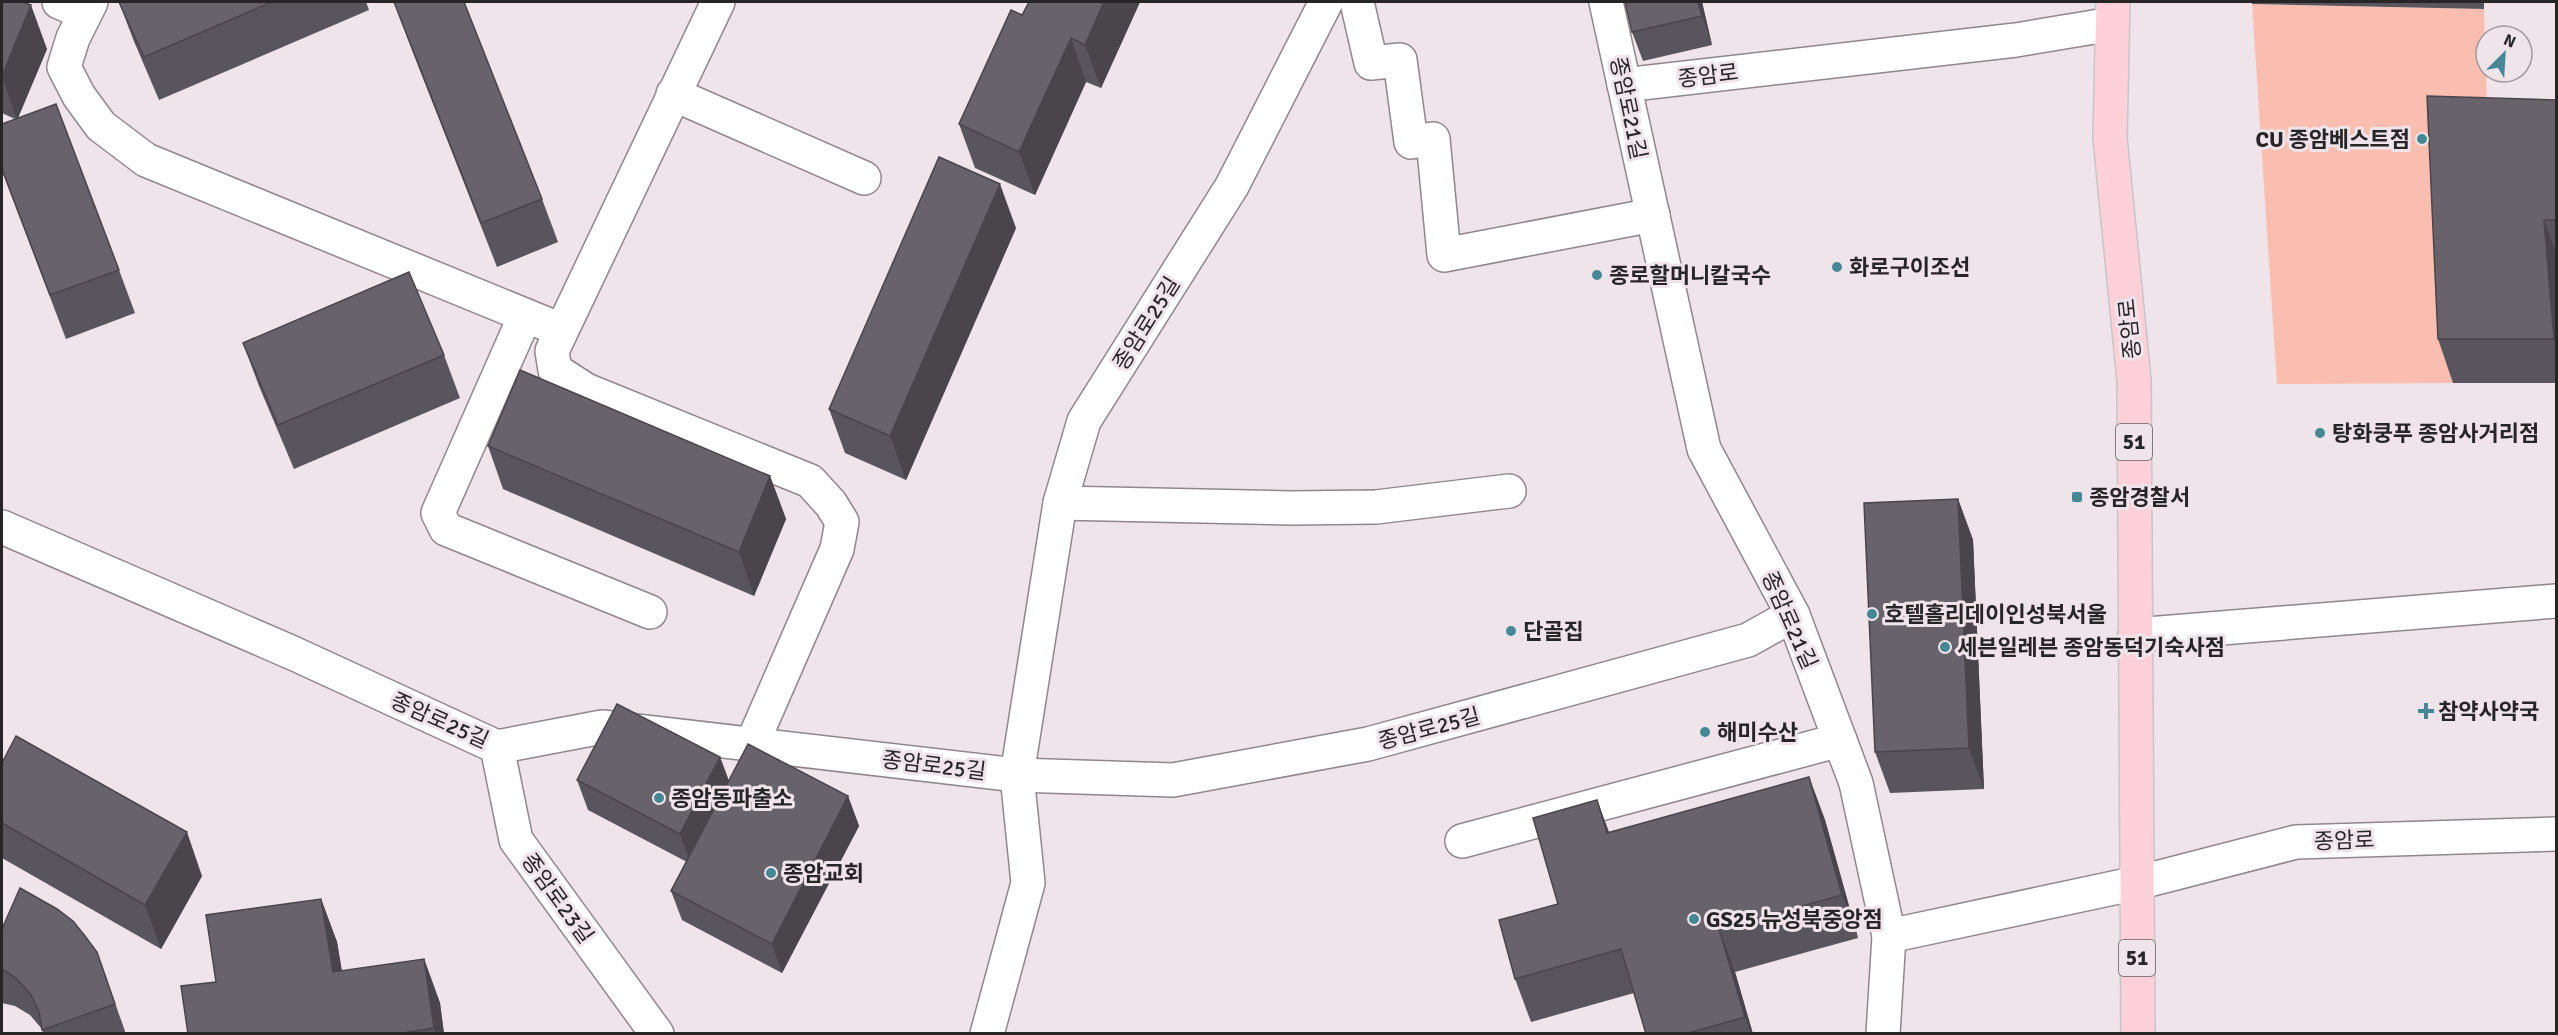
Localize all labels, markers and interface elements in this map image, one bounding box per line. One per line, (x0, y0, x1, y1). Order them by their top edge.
north arrow (2474, 24, 2534, 84)
text: N (2501, 30, 2519, 53)
street label: 종암로21길 (1604, 54, 1653, 162)
street label: 종암로 (1676, 58, 1740, 93)
place label: CU 종암베스트점 (2256, 126, 2410, 153)
marker: CU 종암베스트점 (2415, 132, 2429, 146)
place label: 화로구이조선 (1849, 254, 1970, 281)
marker: 화로구이조선 (1830, 260, 1844, 274)
place label: 종로할머니칼국수 (1609, 262, 1771, 289)
marker: 종로할머니칼국수 (1590, 268, 1604, 282)
street label: 종암로25길 (1107, 272, 1186, 375)
street label: 종암로 (2113, 297, 2146, 361)
place label: 탕화쿵푸 종암사거리점 (2332, 420, 2539, 447)
road number: 51 (2116, 424, 2152, 460)
marker: 탕화쿵푸 종암사거리점 (2313, 426, 2327, 440)
place label: 종암경찰서 (2089, 484, 2190, 511)
marker: 종암경찰서 (2070, 490, 2084, 504)
street label: 종암로21길 (1756, 567, 1823, 674)
place label: 호텔홀리데이인성북서울 (1884, 601, 2107, 628)
marker: 호텔홀리데이인성북서울 (1865, 607, 1879, 621)
place label: 단골집 (1523, 618, 1584, 645)
marker: 단골집 (1504, 624, 1518, 638)
place label: 세븐일레븐 종암동덕기숙사점 (1957, 634, 2225, 661)
marker: 세븐일레븐 종암동덕기숙사점 (1938, 640, 1952, 654)
street label: 종암로25길 (386, 687, 493, 754)
place label: 참약사약국 (2438, 698, 2539, 725)
street label: 종암로25길 (1375, 702, 1483, 755)
marker: 참약사약국 (2419, 704, 2433, 718)
place label: 해미수산 (1717, 719, 1798, 746)
marker: 해미수산 (1698, 725, 1712, 739)
street label: 종암로25길 (880, 746, 988, 785)
place label: 종암동파출소 (671, 785, 792, 812)
marker: 종암동파출소 (652, 791, 666, 805)
street label: 종암로 (2313, 826, 2375, 855)
street label: 종암로23길 (516, 848, 599, 949)
place label: 종암교회 (783, 860, 864, 887)
marker: 종암교회 (764, 866, 778, 880)
place label: GS25 뉴성북중앙점 (1706, 906, 1883, 933)
marker: GS25 뉴성북중앙점 (1687, 912, 1701, 926)
road number: 51 (2119, 940, 2155, 976)

